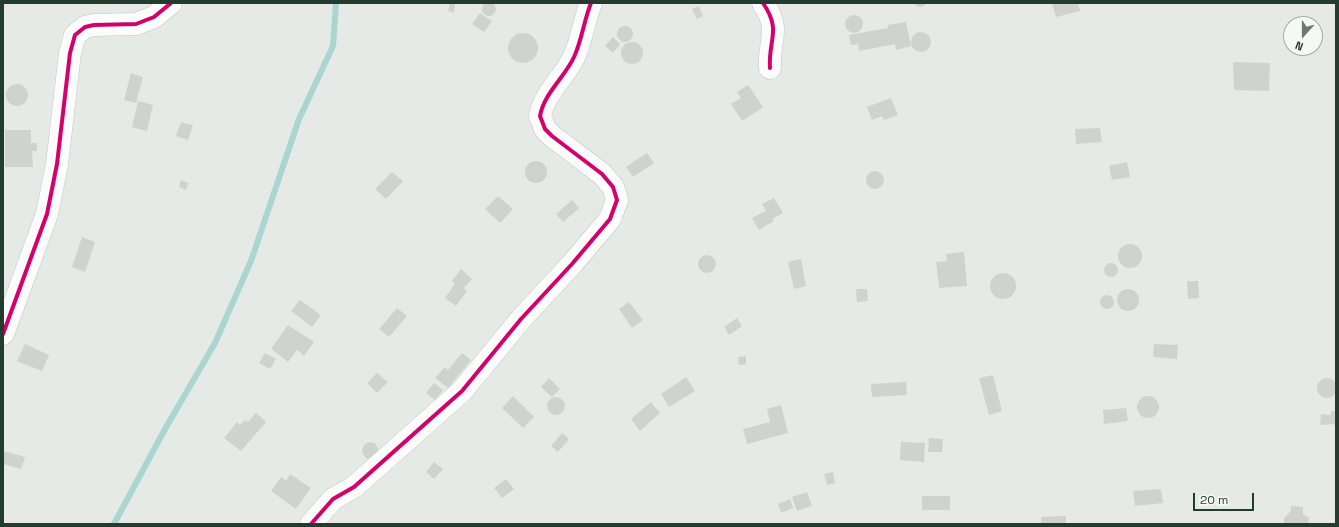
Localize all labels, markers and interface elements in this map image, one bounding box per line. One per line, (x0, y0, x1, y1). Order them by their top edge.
north arrow (1283, 16, 1323, 56)
text: N (1293, 38, 1305, 54)
scale bar (1195, 485, 1256, 511)
text: 20 m (1200, 492, 1228, 508)

